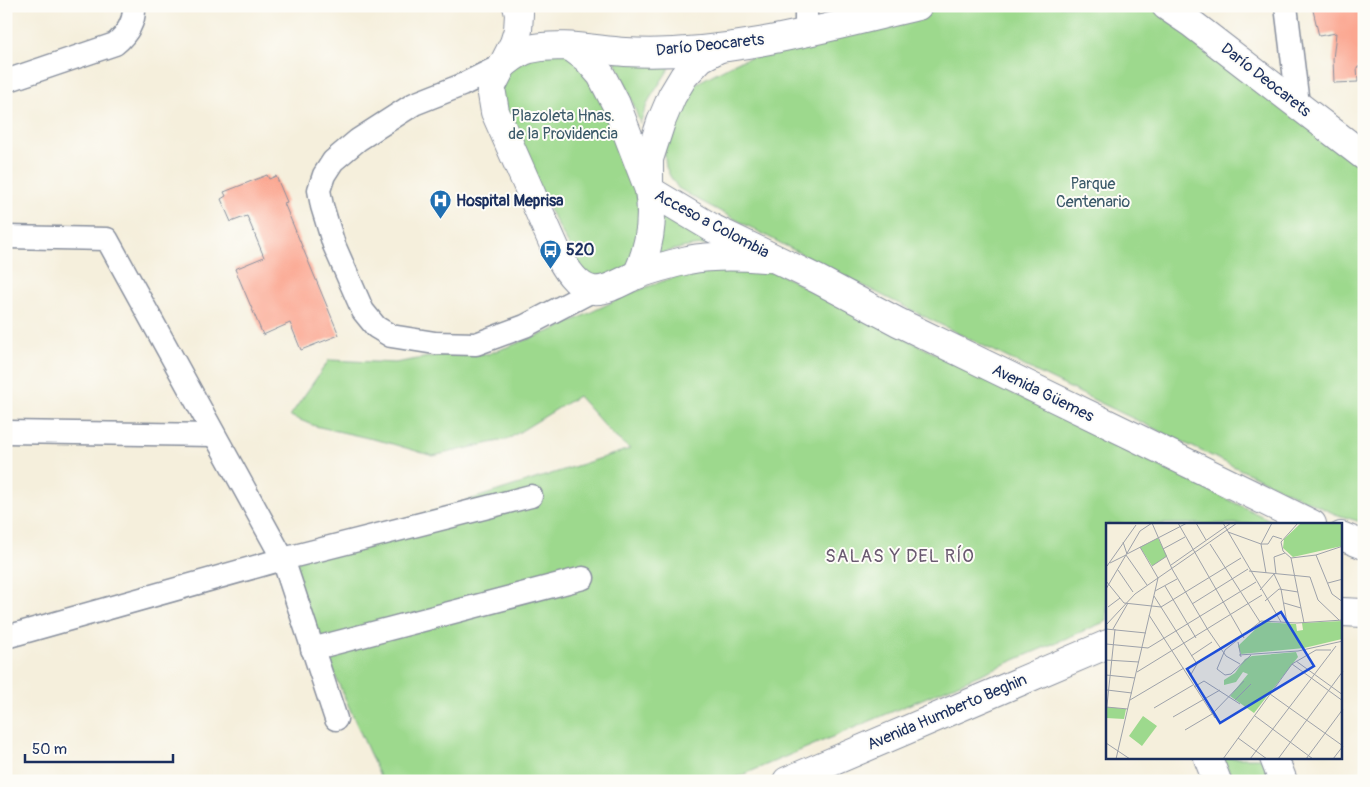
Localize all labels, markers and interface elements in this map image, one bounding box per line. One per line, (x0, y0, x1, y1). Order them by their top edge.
street label: Darío Deocarets (655, 29, 765, 61)
street label: Darío Deocarets (1217, 39, 1315, 121)
park label: Plazoleta Hnas. de la Providencia (508, 106, 618, 144)
park label: Parque Centenario (1056, 174, 1130, 212)
street label: Acceso a Colombia (651, 185, 773, 263)
hospital icon: Hospital Meprisa (428, 189, 452, 220)
place label: Hospital Meprisa (456, 191, 564, 211)
bus stop icon: 520 (538, 238, 562, 269)
place label: 520 (566, 240, 595, 260)
street label: Avenida Güemes (989, 360, 1097, 426)
inset map (1106, 523, 1342, 760)
district label: SALAS Y DEL RÍO (825, 545, 975, 568)
street label: Avenida Humberto Beghin (864, 669, 1030, 755)
scale bar (25, 732, 172, 764)
text: 50 m (32, 740, 67, 759)

